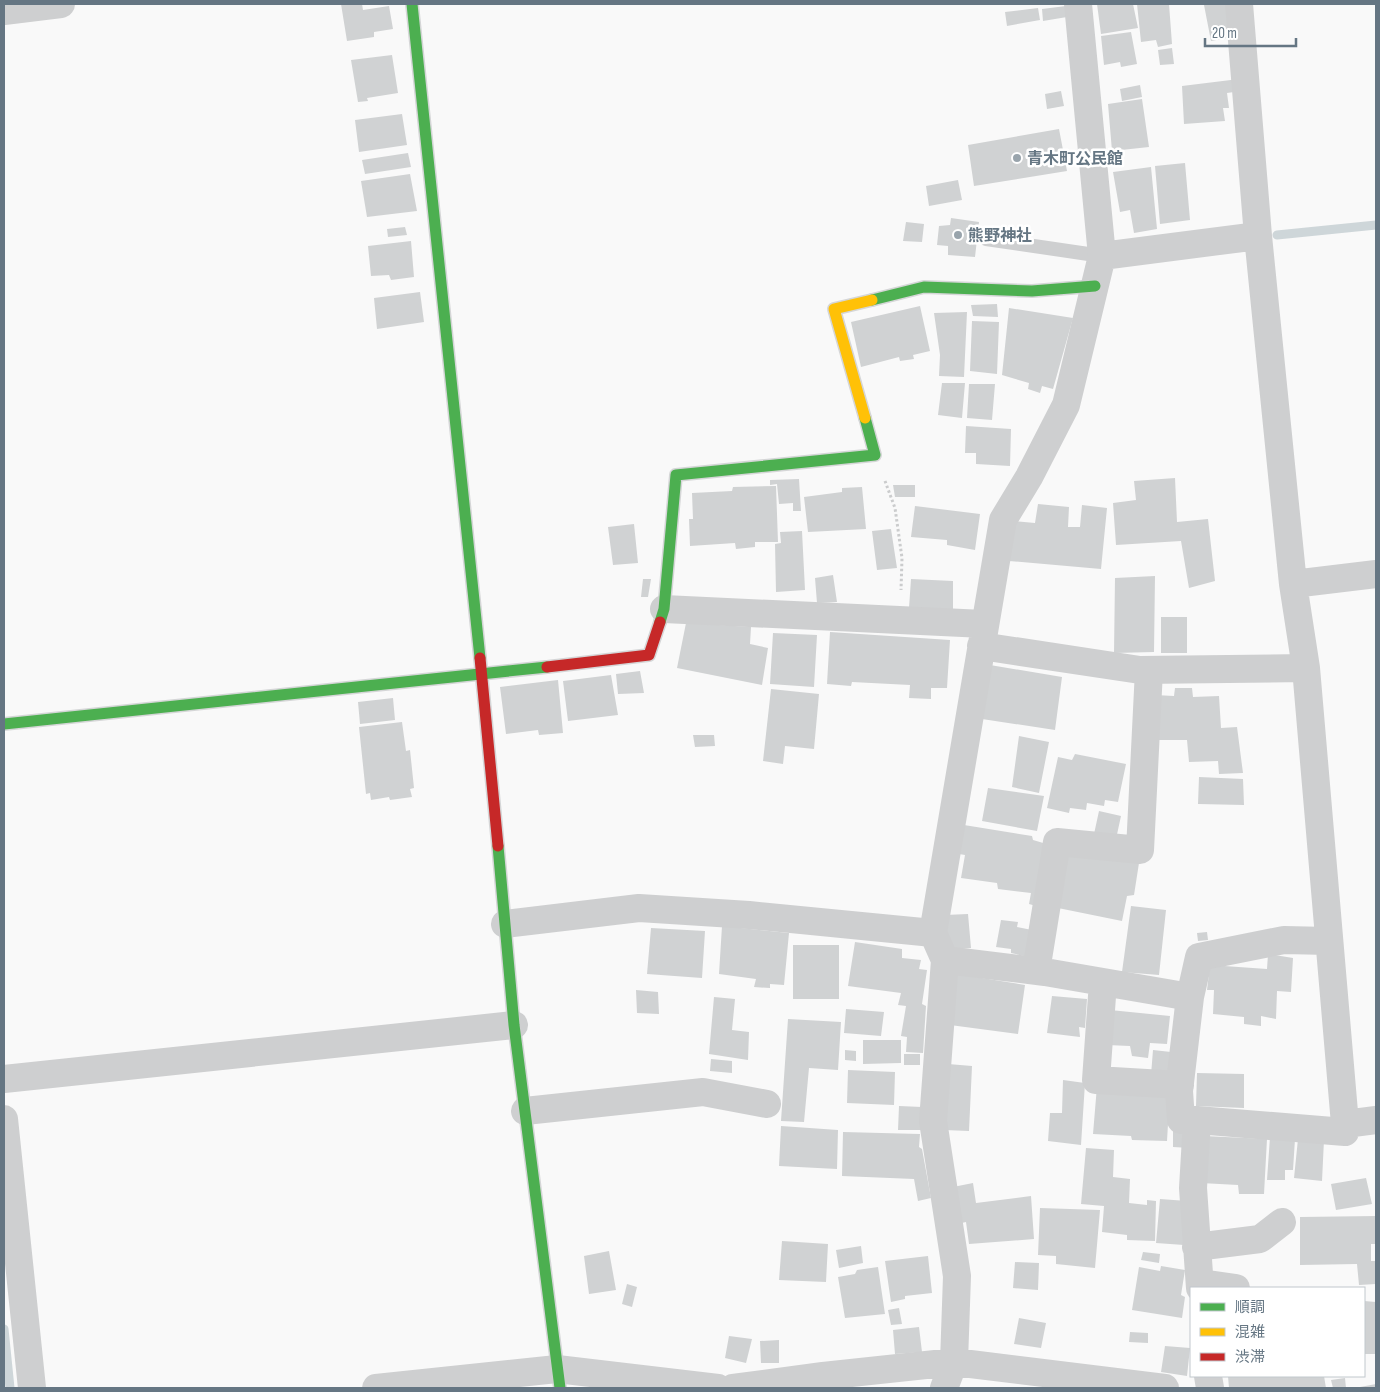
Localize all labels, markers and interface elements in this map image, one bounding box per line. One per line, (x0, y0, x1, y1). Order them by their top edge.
scale bar (1205, 15, 1296, 47)
text: 20 m (1212, 24, 1237, 43)
place label: 青木町公民館 (1027, 150, 1123, 169)
marker: 青木町公民館 (1011, 152, 1023, 164)
place label: 熊野神社 (968, 226, 1032, 246)
marker: 熊野神社 (952, 229, 964, 241)
legend (1190, 1287, 1365, 1377)
text: 順調 (1235, 1298, 1265, 1317)
text: 混雑 (1235, 1323, 1265, 1342)
text: 渋滞 (1235, 1348, 1265, 1367)

